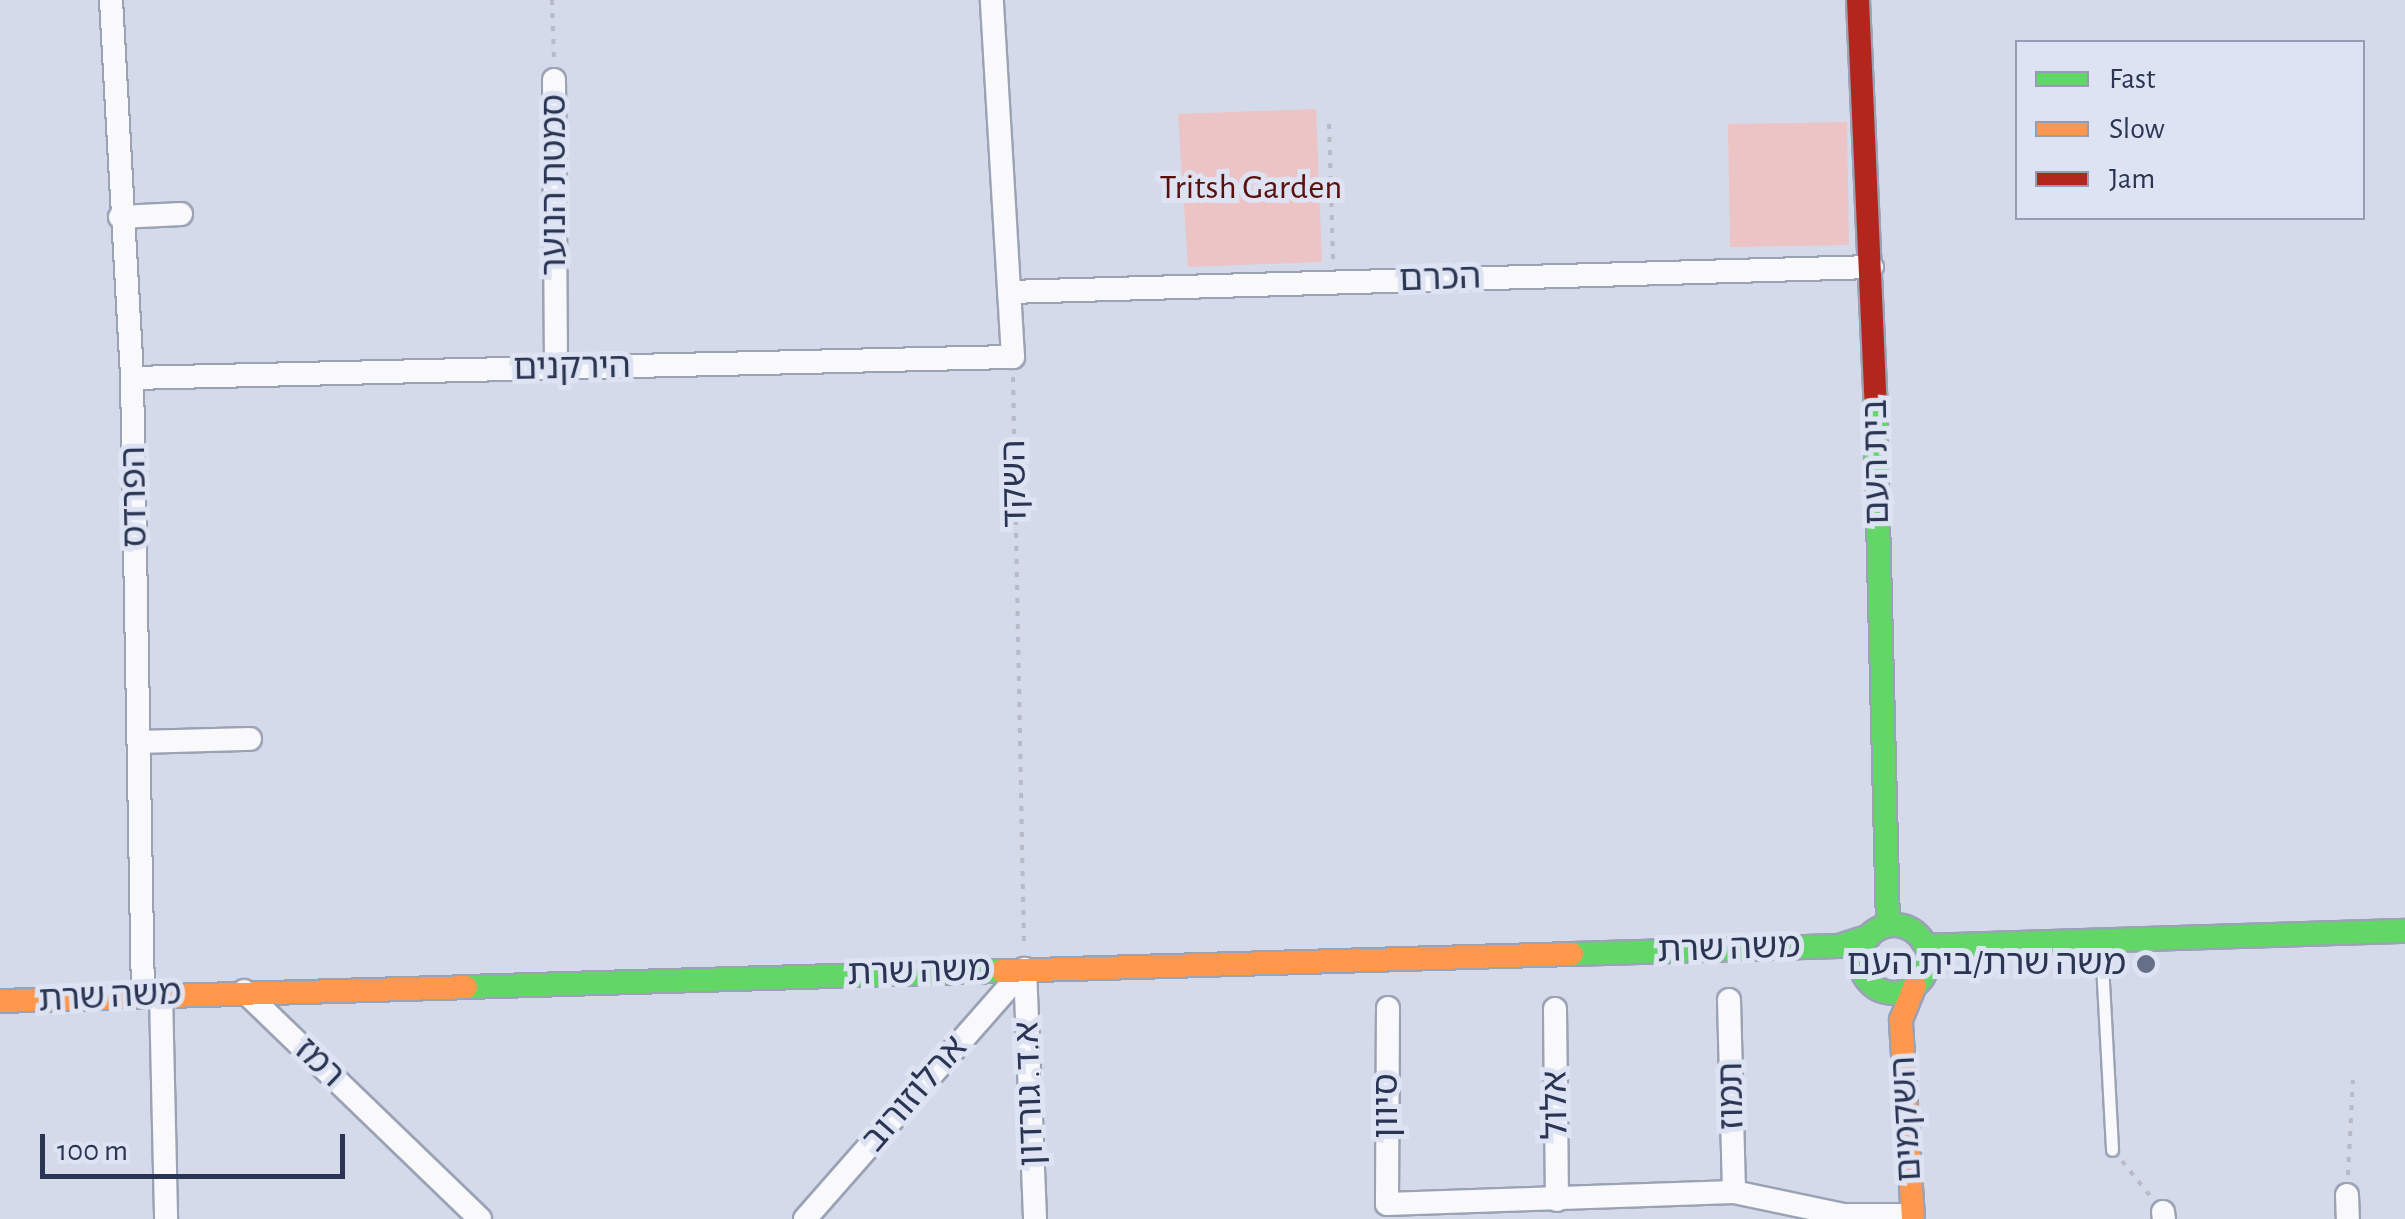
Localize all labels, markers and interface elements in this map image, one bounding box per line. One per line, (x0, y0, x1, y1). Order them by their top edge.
legend (2015, 40, 2365, 220)
text: Fast (2109, 64, 2156, 94)
street label: סמטת הנוער (534, 94, 576, 276)
text: Slow (2109, 114, 2165, 144)
text: Jam (2109, 164, 2155, 194)
park label: Tritsh Garden (1160, 167, 1342, 209)
street label: הכרם (1398, 257, 1482, 301)
street label: הירקנים (513, 346, 631, 390)
street label: בית העם (1855, 399, 1899, 525)
street label: השקד (993, 439, 1037, 529)
street label: הפרדס (113, 446, 157, 548)
street label: משה שרת (1657, 926, 1801, 972)
place label: משה שרת/בית העם (1847, 943, 2126, 985)
street label: משה שרת (847, 949, 991, 995)
marker: משה שרת/בית העם (2135, 953, 2157, 975)
street label: משה שרת (37, 972, 183, 1022)
street label: א.ד. גורדון (1006, 1021, 1054, 1167)
street label: ארלוזורוב (853, 1028, 977, 1160)
street label: רמז (285, 1030, 353, 1096)
street label: השקמים (1883, 1055, 1931, 1183)
street label: תמוז (1710, 1062, 1754, 1130)
street label: אלול (1534, 1070, 1578, 1140)
street label: סיוון (1366, 1073, 1408, 1139)
scale bar (45, 1114, 350, 1176)
text: 100 m (57, 1136, 128, 1166)

